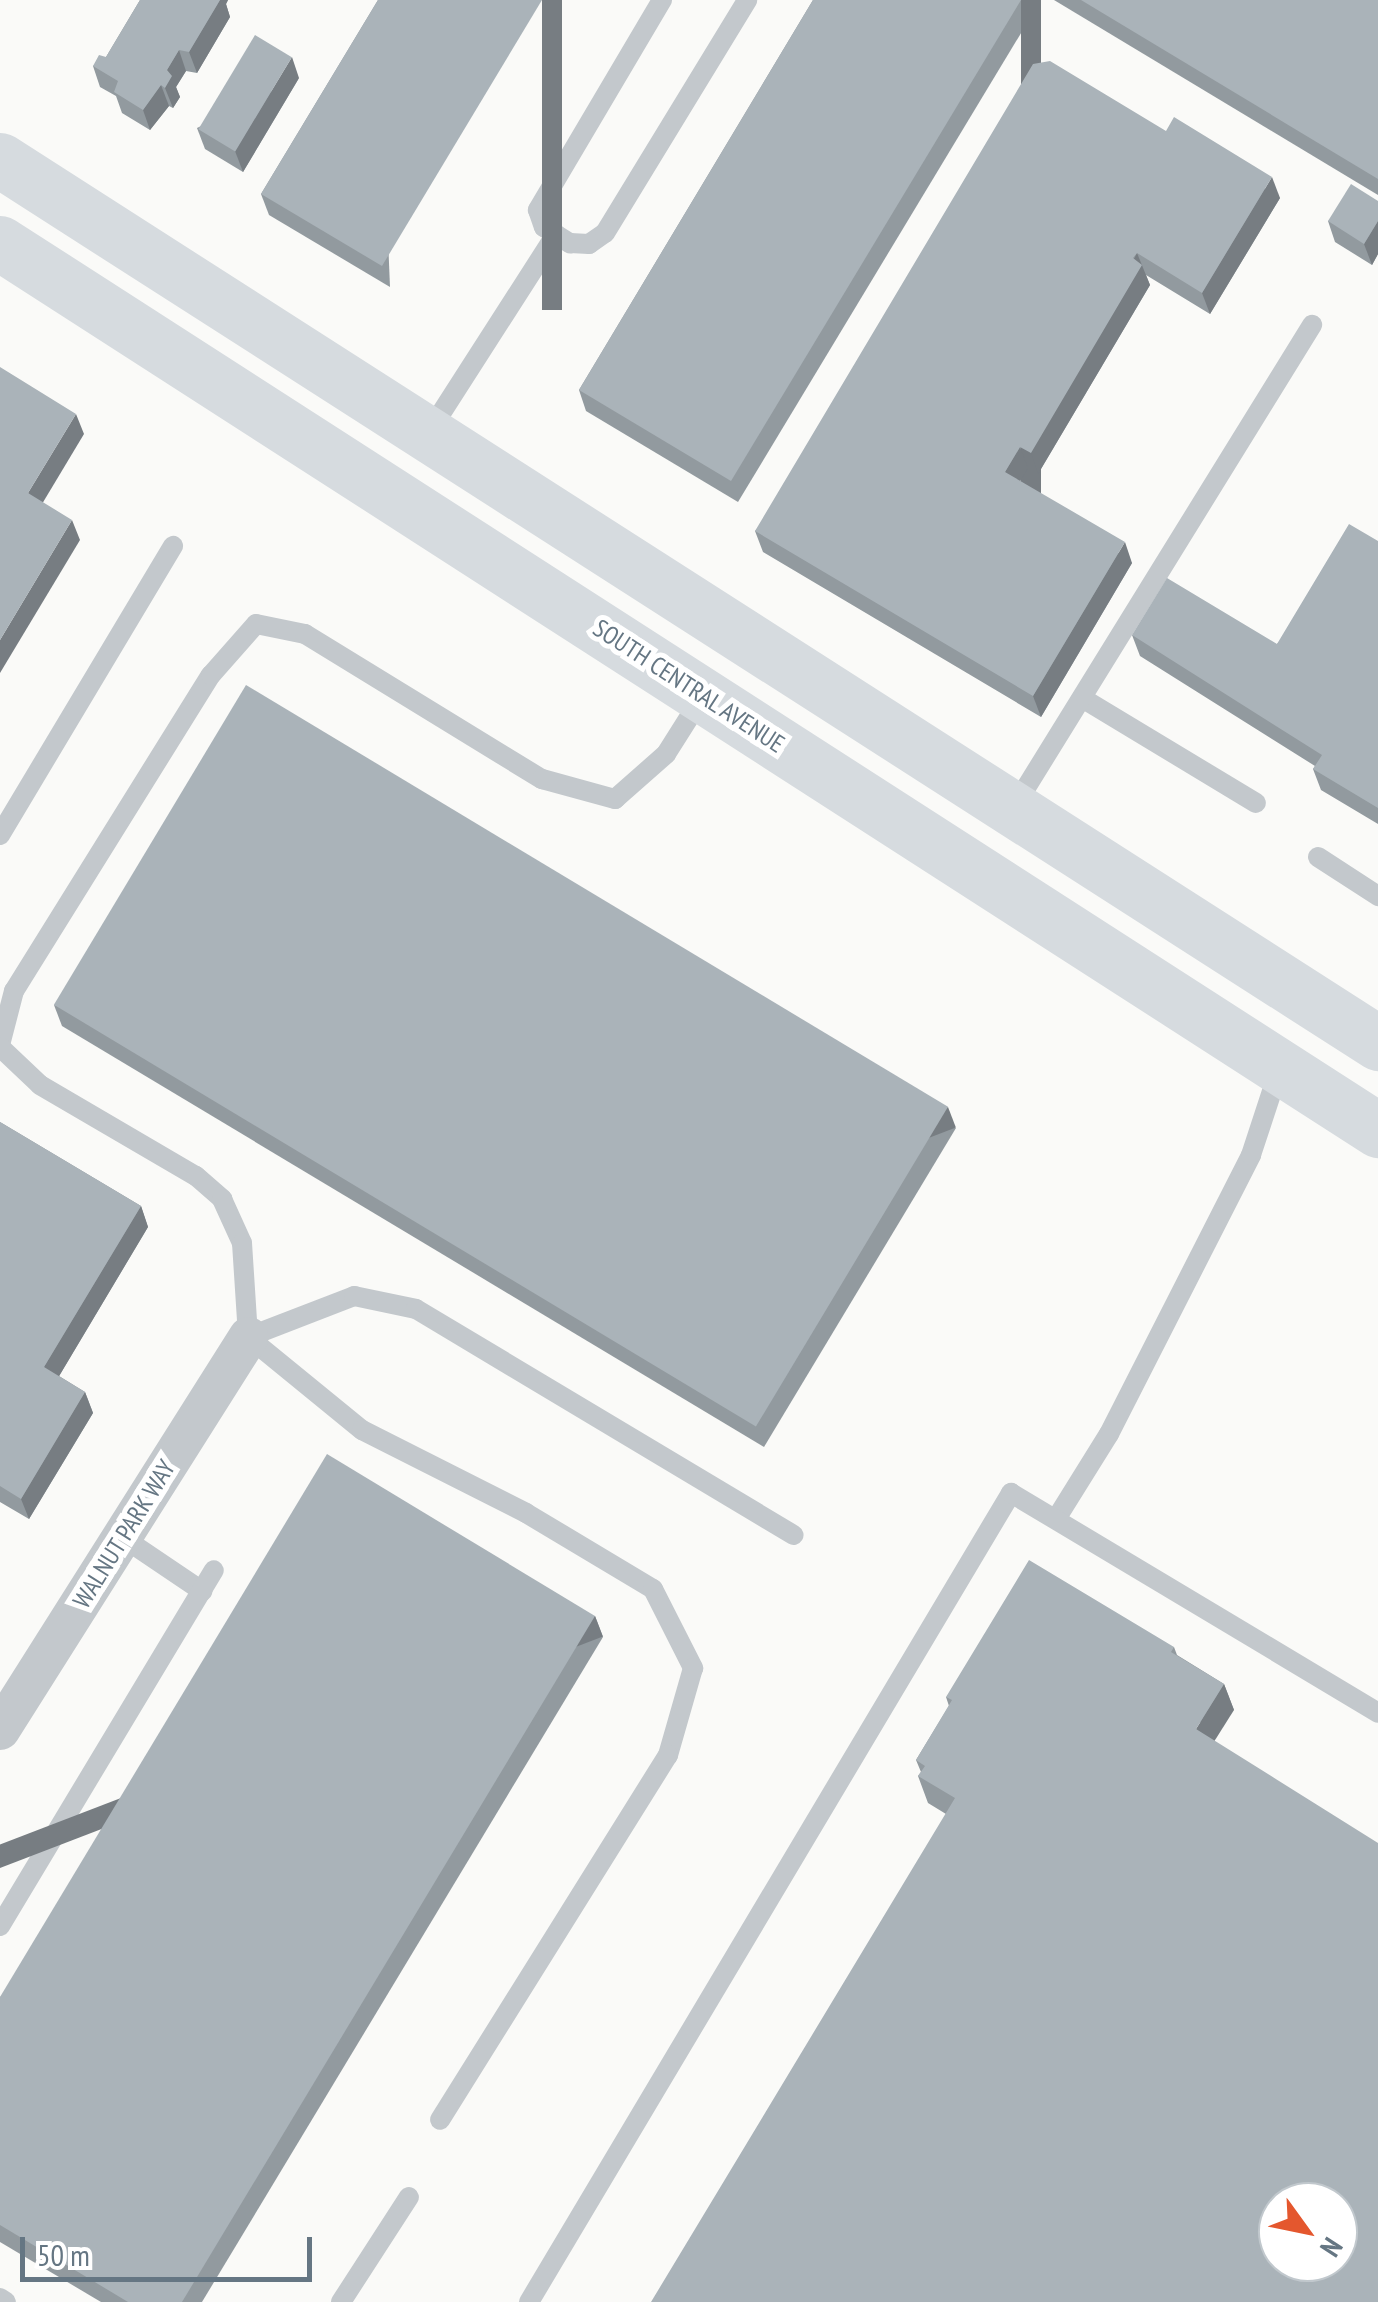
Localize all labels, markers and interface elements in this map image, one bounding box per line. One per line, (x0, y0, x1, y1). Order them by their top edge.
street label: SOUTH CENTRAL AVENUE (587, 613, 791, 759)
street label: WALNUT PARK WAY (66, 1454, 182, 1614)
north arrow (1258, 2182, 1358, 2282)
scale bar (25, 2217, 318, 2279)
text: N (1312, 2231, 1352, 2264)
text: 50 m (37, 2235, 90, 2274)

